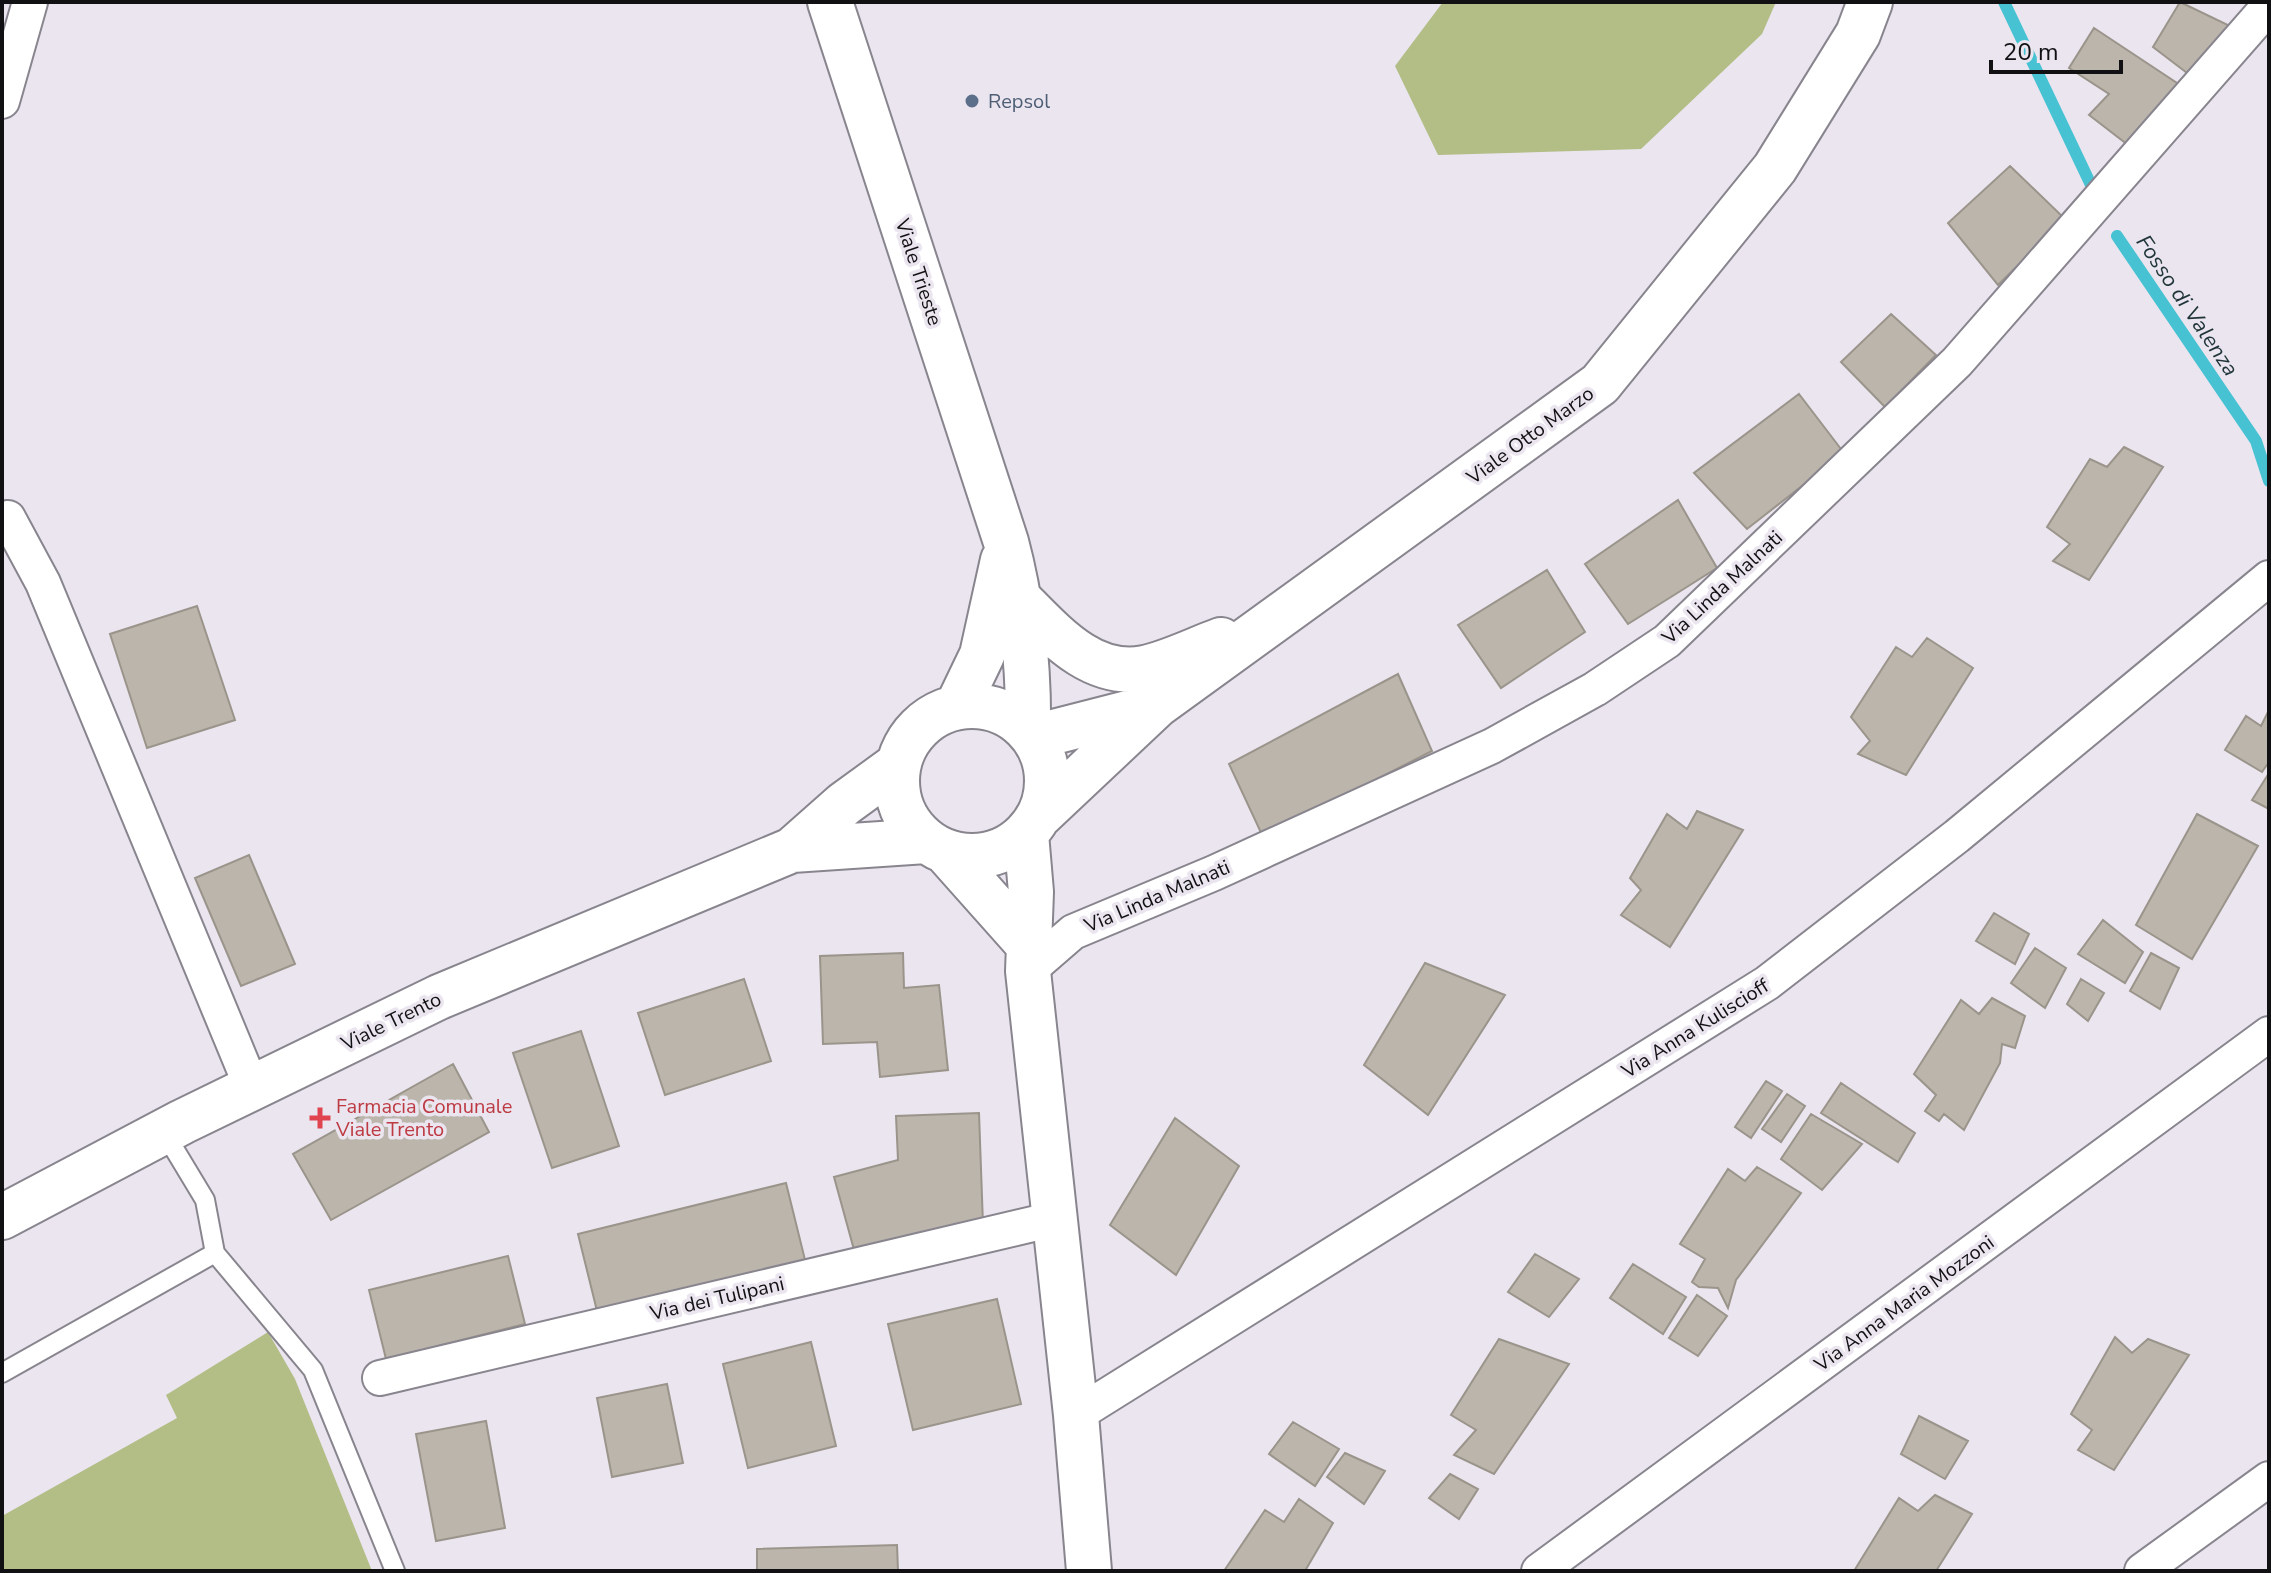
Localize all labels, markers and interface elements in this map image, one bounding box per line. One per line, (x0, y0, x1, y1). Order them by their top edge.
scale bar (1991, 24, 2121, 74)
text: 20 m (2003, 36, 2059, 68)
place label: Repsol (988, 88, 1050, 115)
marker: Repsol (963, 92, 981, 110)
street label: Viale Trieste (888, 214, 948, 329)
water label: Fosso di Valenza (2129, 229, 2246, 382)
street label: Viale Otto Marzo (1460, 380, 1599, 491)
street label: Via Linda Malnati (1655, 524, 1788, 651)
street label: Via Linda Malnati (1079, 854, 1234, 940)
street label: Via Anna Kuliscioff (1616, 972, 1774, 1085)
street label: Viale Trento (336, 986, 446, 1058)
place label: Farmacia Comunale Viale Trento (335, 1093, 512, 1143)
marker: Farmacia Comunale Viale Trento (311, 1109, 329, 1127)
street label: Via Anna Maria Mozzoni (1808, 1229, 2000, 1378)
street label: Via dei Tulipani (646, 1270, 787, 1327)

